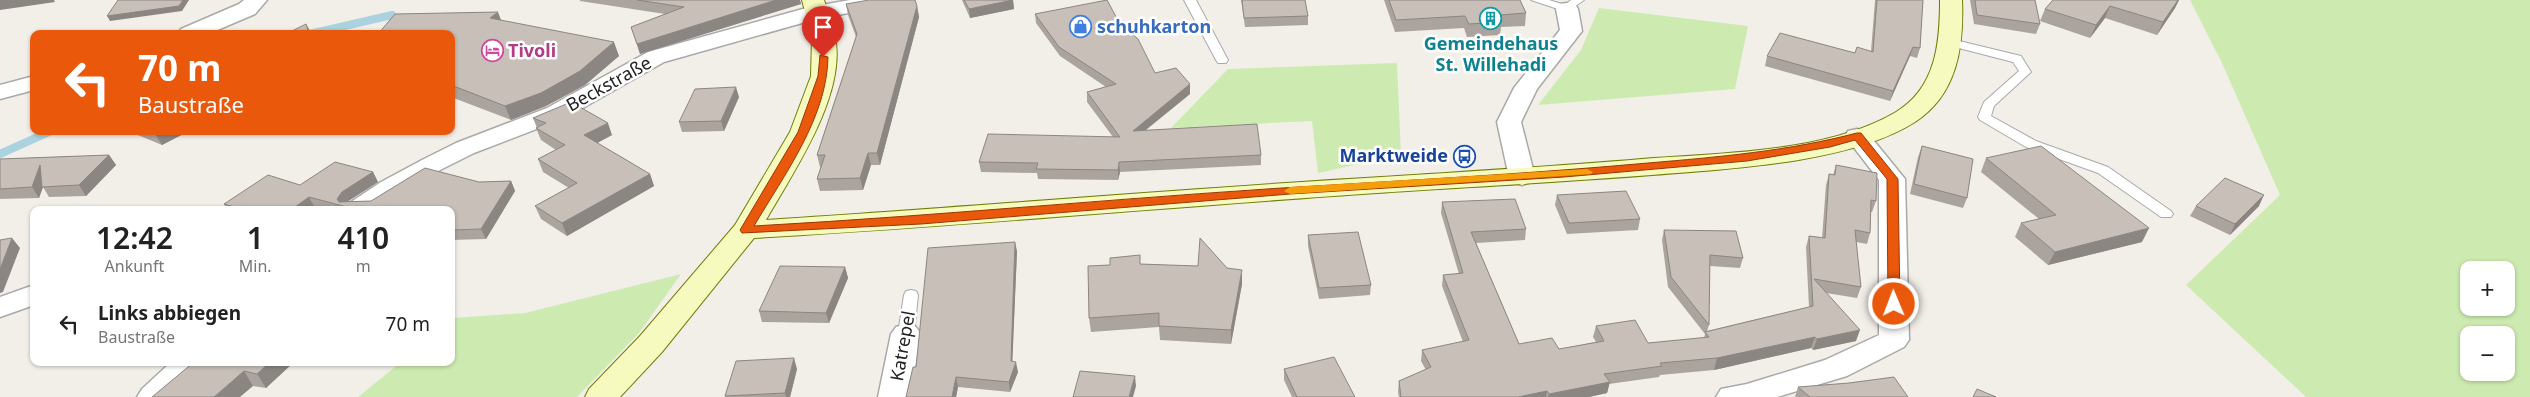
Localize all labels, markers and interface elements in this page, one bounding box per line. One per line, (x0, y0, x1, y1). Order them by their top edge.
pin (802, 6, 844, 57)
building icon: Gemeindehaus St. Willehadi (1479, 7, 1503, 31)
icon: arrive (809, 13, 837, 41)
place label: schuhkarton (1097, 14, 1211, 38)
shop icon: schuhkarton (1069, 15, 1093, 39)
place label: Gemeindehaus St. Willehadi (1424, 31, 1558, 76)
place label: Tivoli (508, 38, 556, 62)
hotel icon: Tivoli (480, 39, 504, 63)
text: 70 m (138, 44, 221, 91)
icon: left (55, 50, 120, 115)
street label: Beckstraße (562, 50, 655, 116)
text: Baustraße (138, 89, 244, 119)
place label: Marktweide (1340, 143, 1448, 167)
bus stop icon: Marktweide (1452, 144, 1476, 168)
text: 12:42 (96, 217, 173, 258)
text: 1 (247, 217, 264, 258)
text: 410 (338, 217, 389, 258)
text: Ankunft (105, 255, 164, 277)
text: Min. (239, 255, 272, 277)
text: m (356, 255, 371, 277)
map controls (2460, 261, 2515, 381)
button: + (2460, 261, 2515, 316)
position arrow (1867, 277, 1919, 329)
text: Links abbiegen (98, 300, 241, 326)
street label: Katrepel (884, 309, 920, 383)
icon: left (55, 310, 83, 338)
text: 70 m (386, 311, 430, 337)
text: Baustraße (98, 326, 175, 348)
button: − (2460, 326, 2515, 381)

